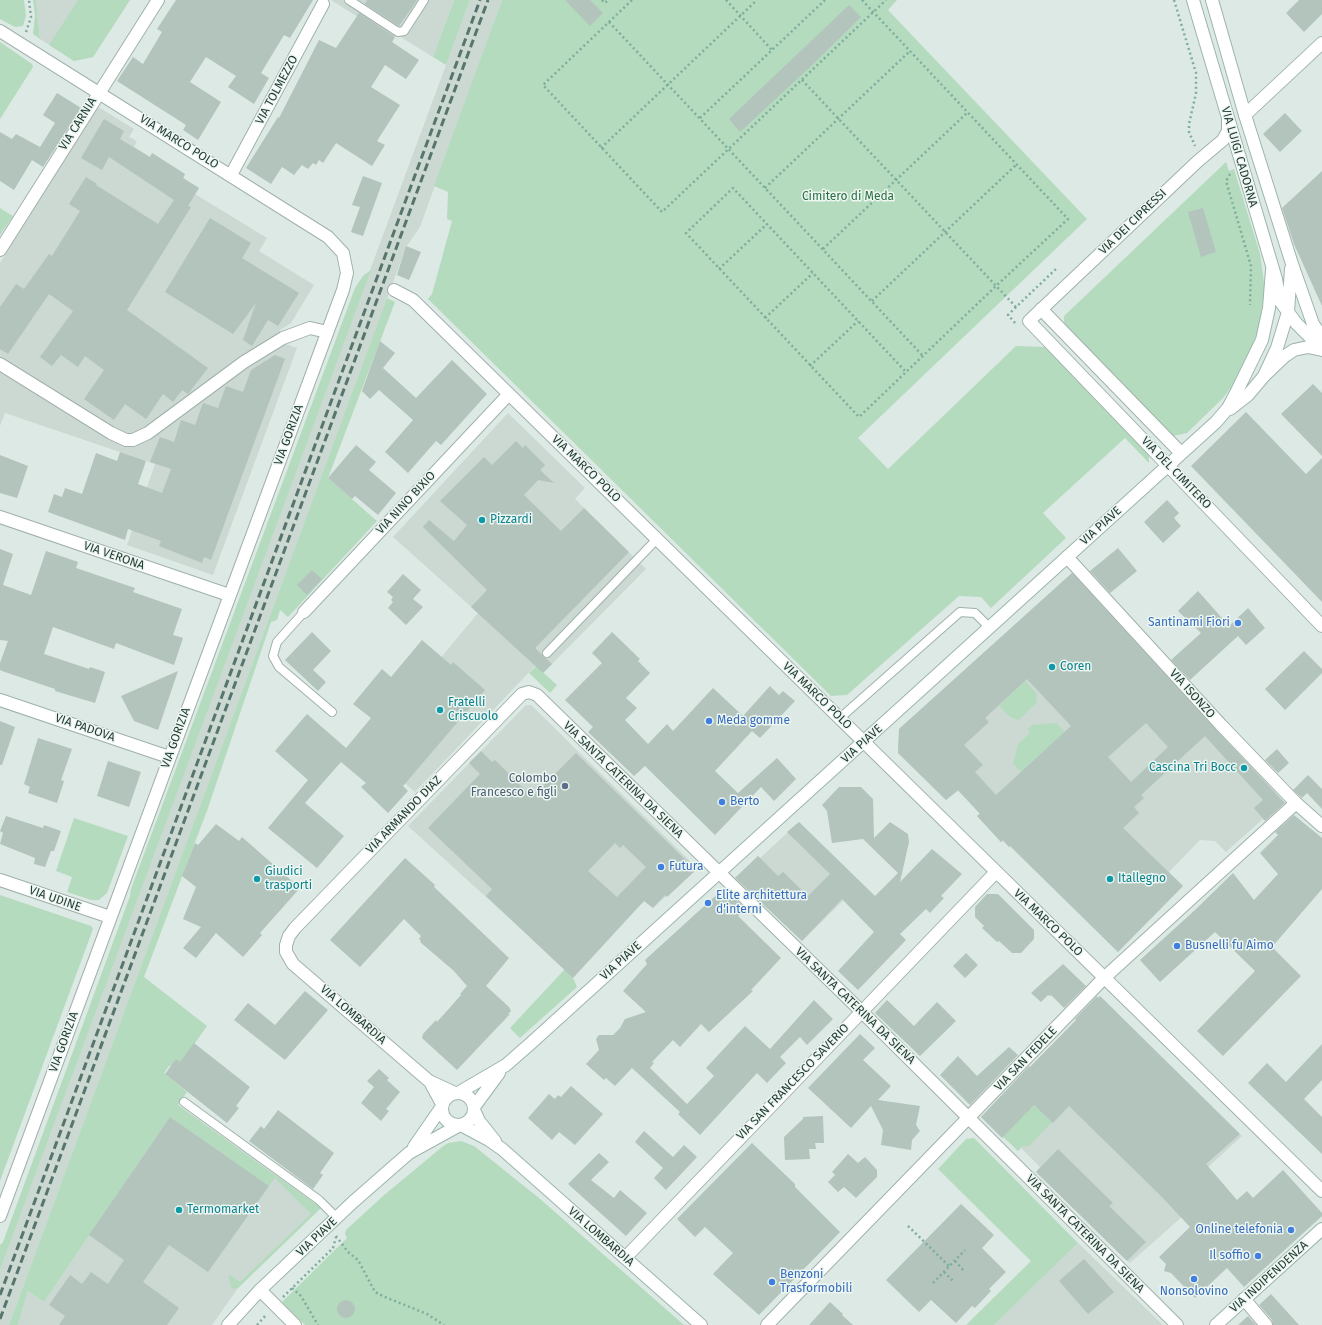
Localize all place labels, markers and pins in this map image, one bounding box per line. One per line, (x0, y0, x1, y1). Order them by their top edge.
place label: Pizzardi (490, 513, 532, 527)
marker: Pizzardi (477, 515, 487, 525)
place label: Santinami Fiori (1148, 616, 1230, 630)
marker: Santinami Fiori (1233, 618, 1243, 628)
place label: Coren (1060, 660, 1091, 674)
marker: Coren (1047, 662, 1057, 672)
place label: Fratelli Criscuolo (448, 696, 498, 724)
marker: Fratelli Criscuolo (435, 705, 445, 715)
place label: Meda gomme (717, 714, 790, 728)
marker: Meda gomme (704, 716, 714, 726)
place label: Cascina Tri Bocc (1149, 761, 1236, 775)
marker: Cascina Tri Bocc (1239, 763, 1249, 773)
place label: Colombo Francesco e figli (471, 772, 557, 800)
marker: Colombo Francesco e figli (560, 781, 570, 791)
place label: Berto (730, 795, 760, 809)
marker: Berto (717, 797, 727, 807)
place label: Futura (669, 860, 703, 874)
marker: Futura (656, 862, 666, 872)
place label: Giudici trasporti (265, 865, 312, 893)
place label: Itallegno (1118, 872, 1166, 886)
marker: Giudici trasporti (252, 874, 262, 884)
marker: Itallegno (1105, 874, 1115, 884)
place label: Elite architettura d'interni (716, 889, 807, 917)
marker: Elite architettura d'interni (703, 898, 713, 908)
place label: Busnelli fu Aimo (1185, 939, 1274, 953)
marker: Busnelli fu Aimo (1172, 941, 1182, 951)
place label: Termomarket (187, 1203, 259, 1217)
marker: Termomarket (174, 1205, 184, 1215)
place label: Online telefonia (1195, 1223, 1283, 1237)
marker: Online telefonia (1286, 1225, 1296, 1235)
place label: Il soffio (1209, 1249, 1250, 1263)
marker: Il soffio (1253, 1251, 1263, 1261)
place label: Benzoni Trasformobili (780, 1268, 852, 1296)
marker: Nonsolovino (1189, 1274, 1199, 1284)
marker: Benzoni Trasformobili (767, 1277, 777, 1287)
place label: Nonsolovino (1160, 1285, 1228, 1299)

